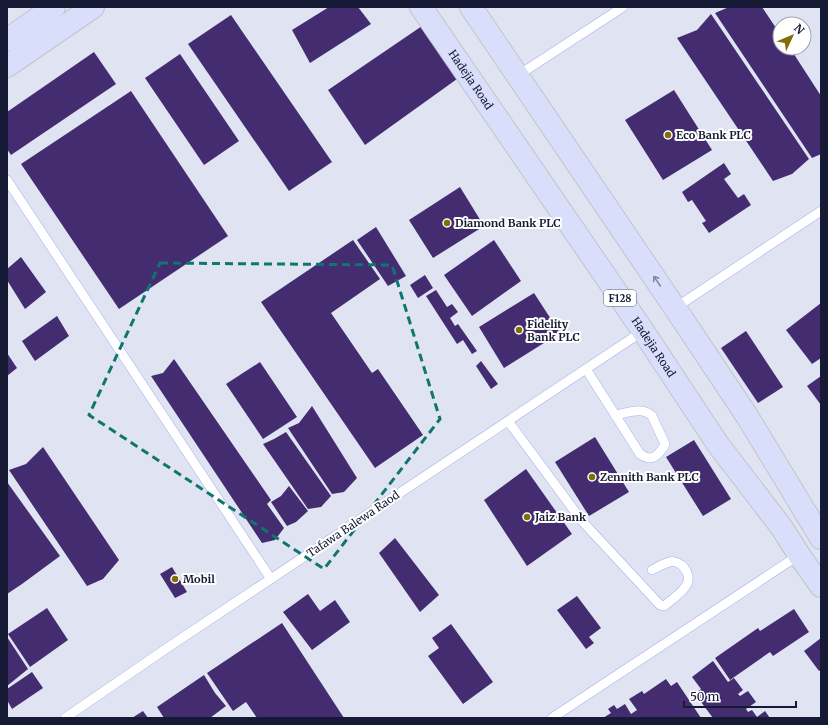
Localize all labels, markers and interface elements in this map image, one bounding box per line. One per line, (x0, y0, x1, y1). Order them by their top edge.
north arrow (772, 16, 812, 56)
text: N (791, 21, 807, 37)
street label: Hadejia Road (445, 47, 496, 112)
place label: Eco Bank PLC (676, 128, 751, 142)
marker: Eco Bank PLC (663, 130, 673, 140)
place label: Diamond Bank PLC (455, 216, 561, 230)
marker: Diamond Bank PLC (442, 218, 452, 228)
one-way arrow (653, 275, 661, 286)
road number: F128 (604, 290, 636, 306)
street label: Hadejia Road (629, 314, 679, 380)
place label: Fidelity Bank PLC (527, 317, 580, 344)
marker: Fidelity Bank PLC (514, 325, 524, 335)
place label: Zennith Bank PLC (600, 470, 699, 484)
marker: Zennith Bank PLC (587, 472, 597, 482)
street label: Tafawa Balewa Raod (304, 488, 402, 560)
place label: Jaiz Bank (534, 510, 587, 524)
marker: Jaiz Bank (522, 512, 532, 522)
place label: Mobil (183, 572, 215, 586)
marker: Mobil (170, 574, 180, 584)
scale bar (684, 683, 796, 709)
text: 50 m (690, 689, 719, 704)

